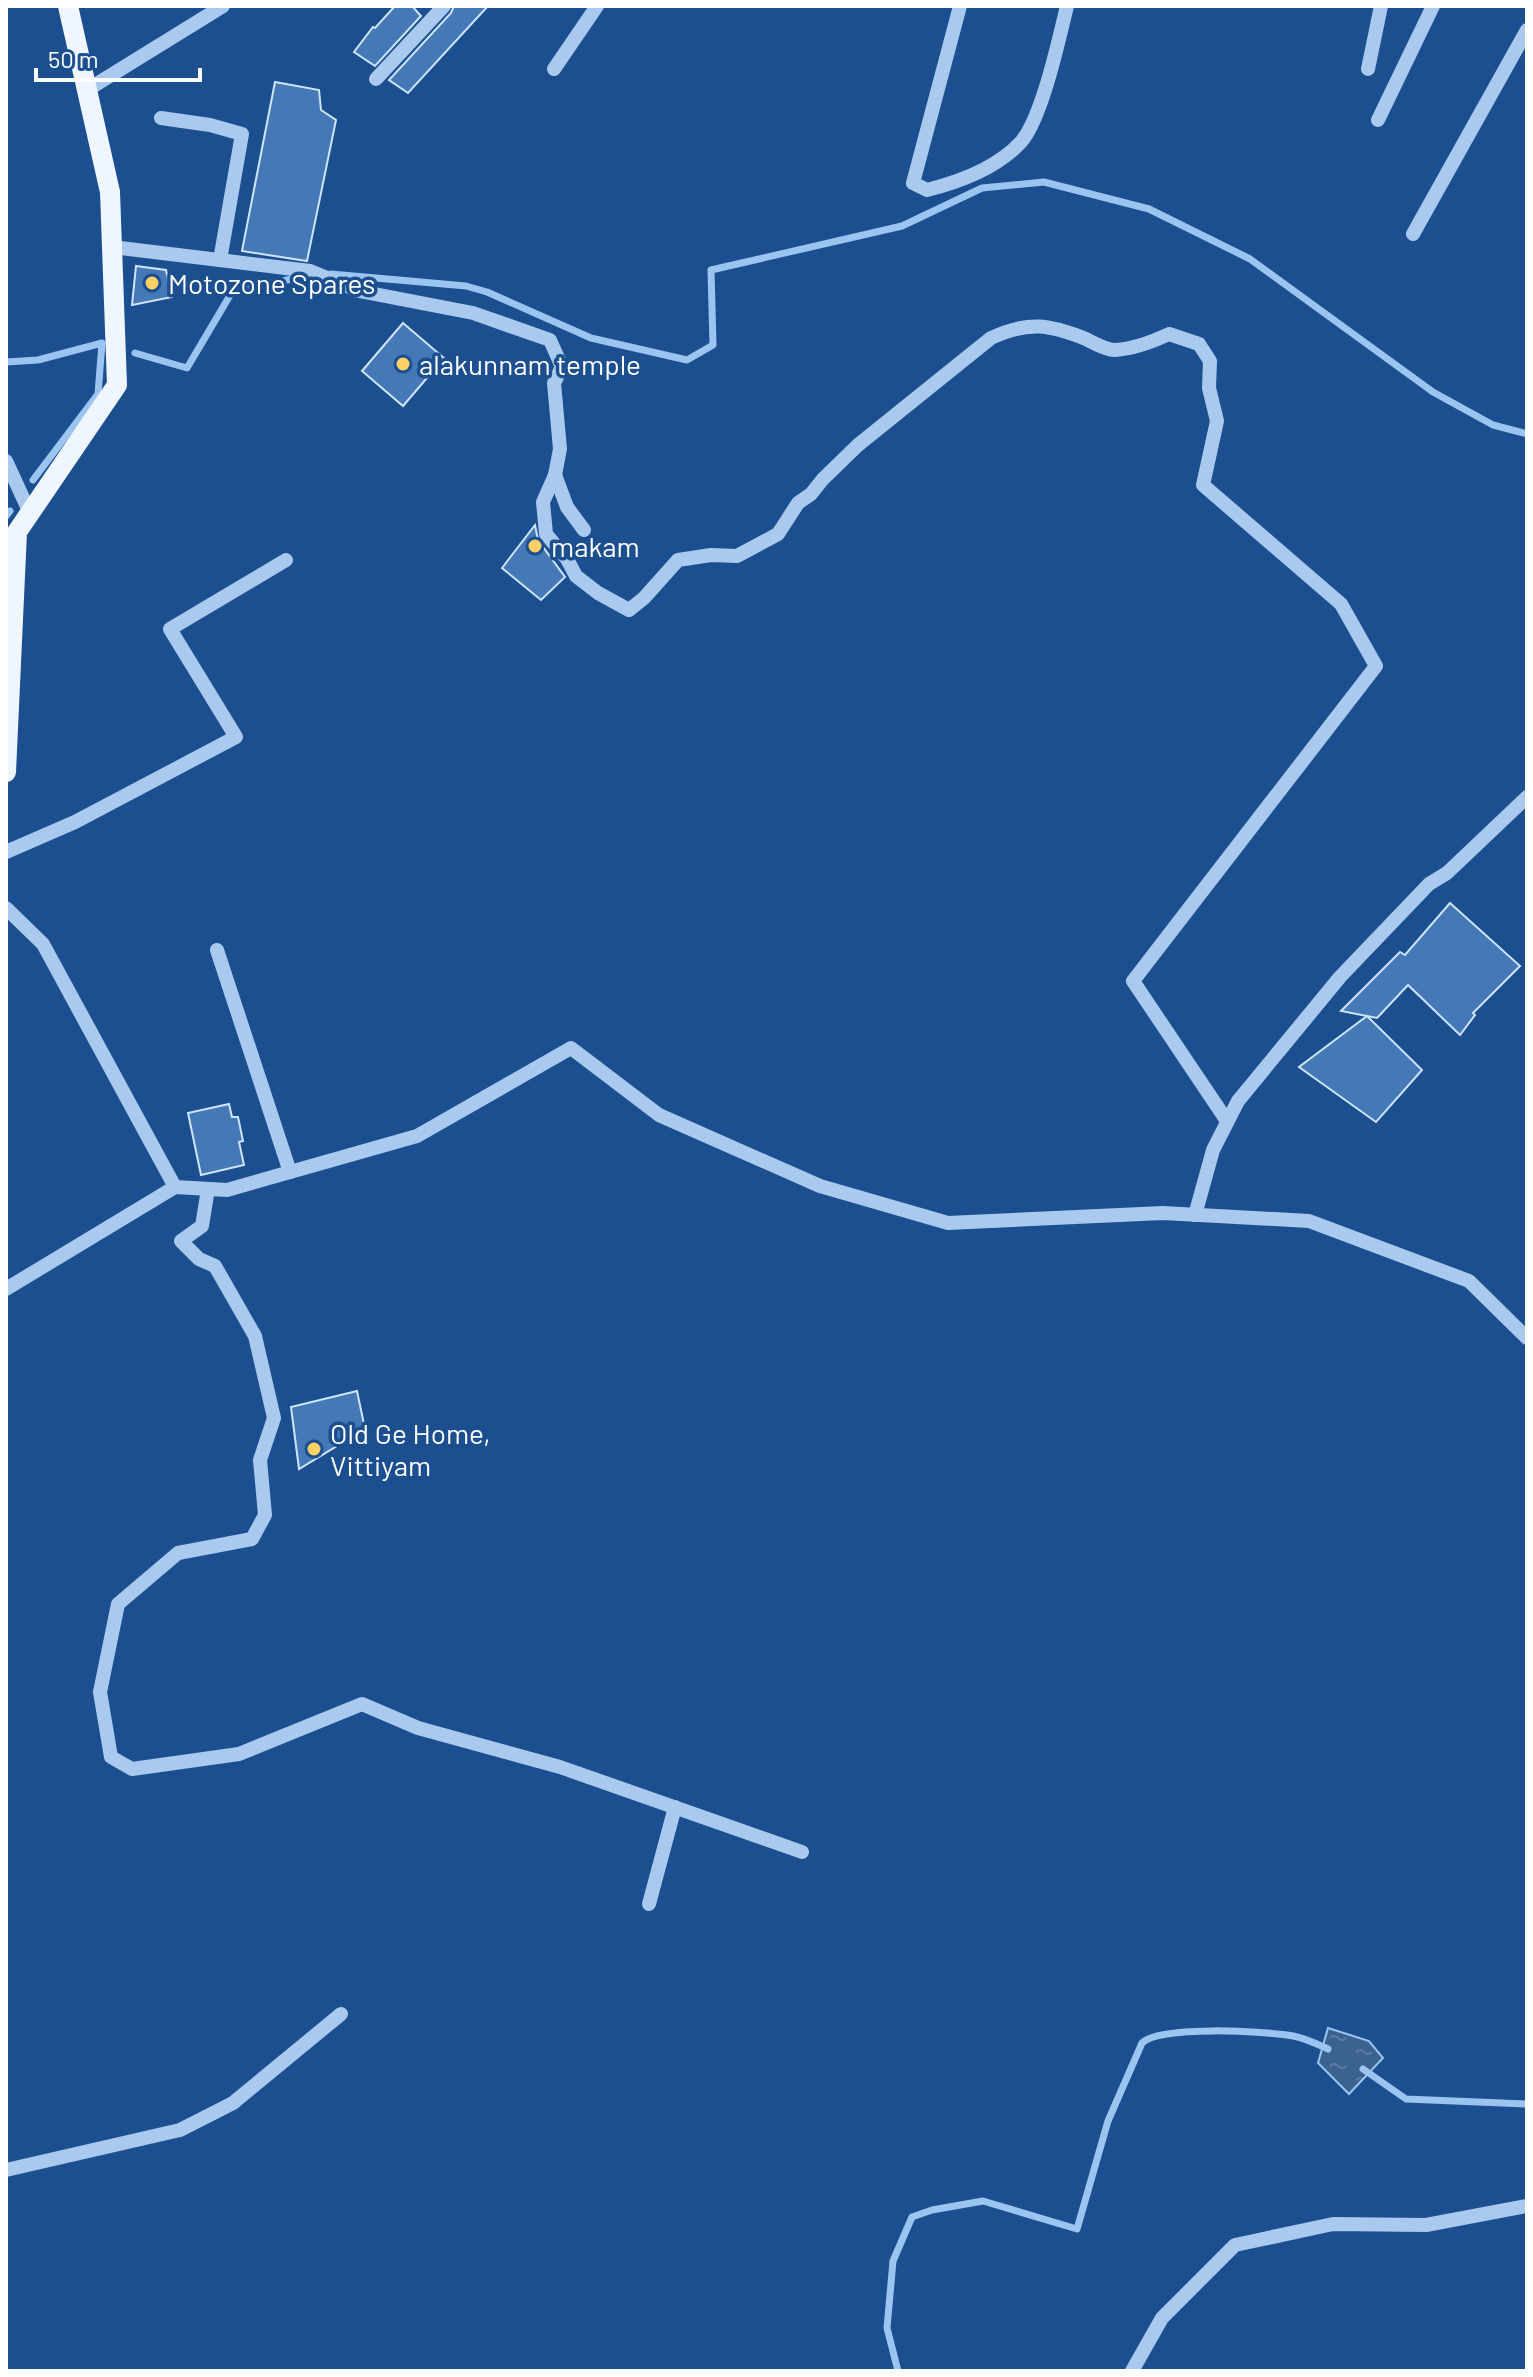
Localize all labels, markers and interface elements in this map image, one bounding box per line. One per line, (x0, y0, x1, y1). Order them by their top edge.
scale bar (36, 32, 200, 82)
text: 50 m (48, 44, 99, 73)
place label: Motozone Spares (168, 266, 376, 300)
marker: Motozone Spares (143, 274, 161, 292)
place label: alakunnam temple (419, 347, 641, 381)
marker: alakunnam temple (394, 355, 412, 373)
place label: makam (551, 529, 640, 563)
marker: makam (526, 537, 544, 555)
place label: Old Ge Home, Vittiyam (330, 1416, 491, 1482)
marker: Old Ge Home, Vittiyam (305, 1440, 323, 1458)

